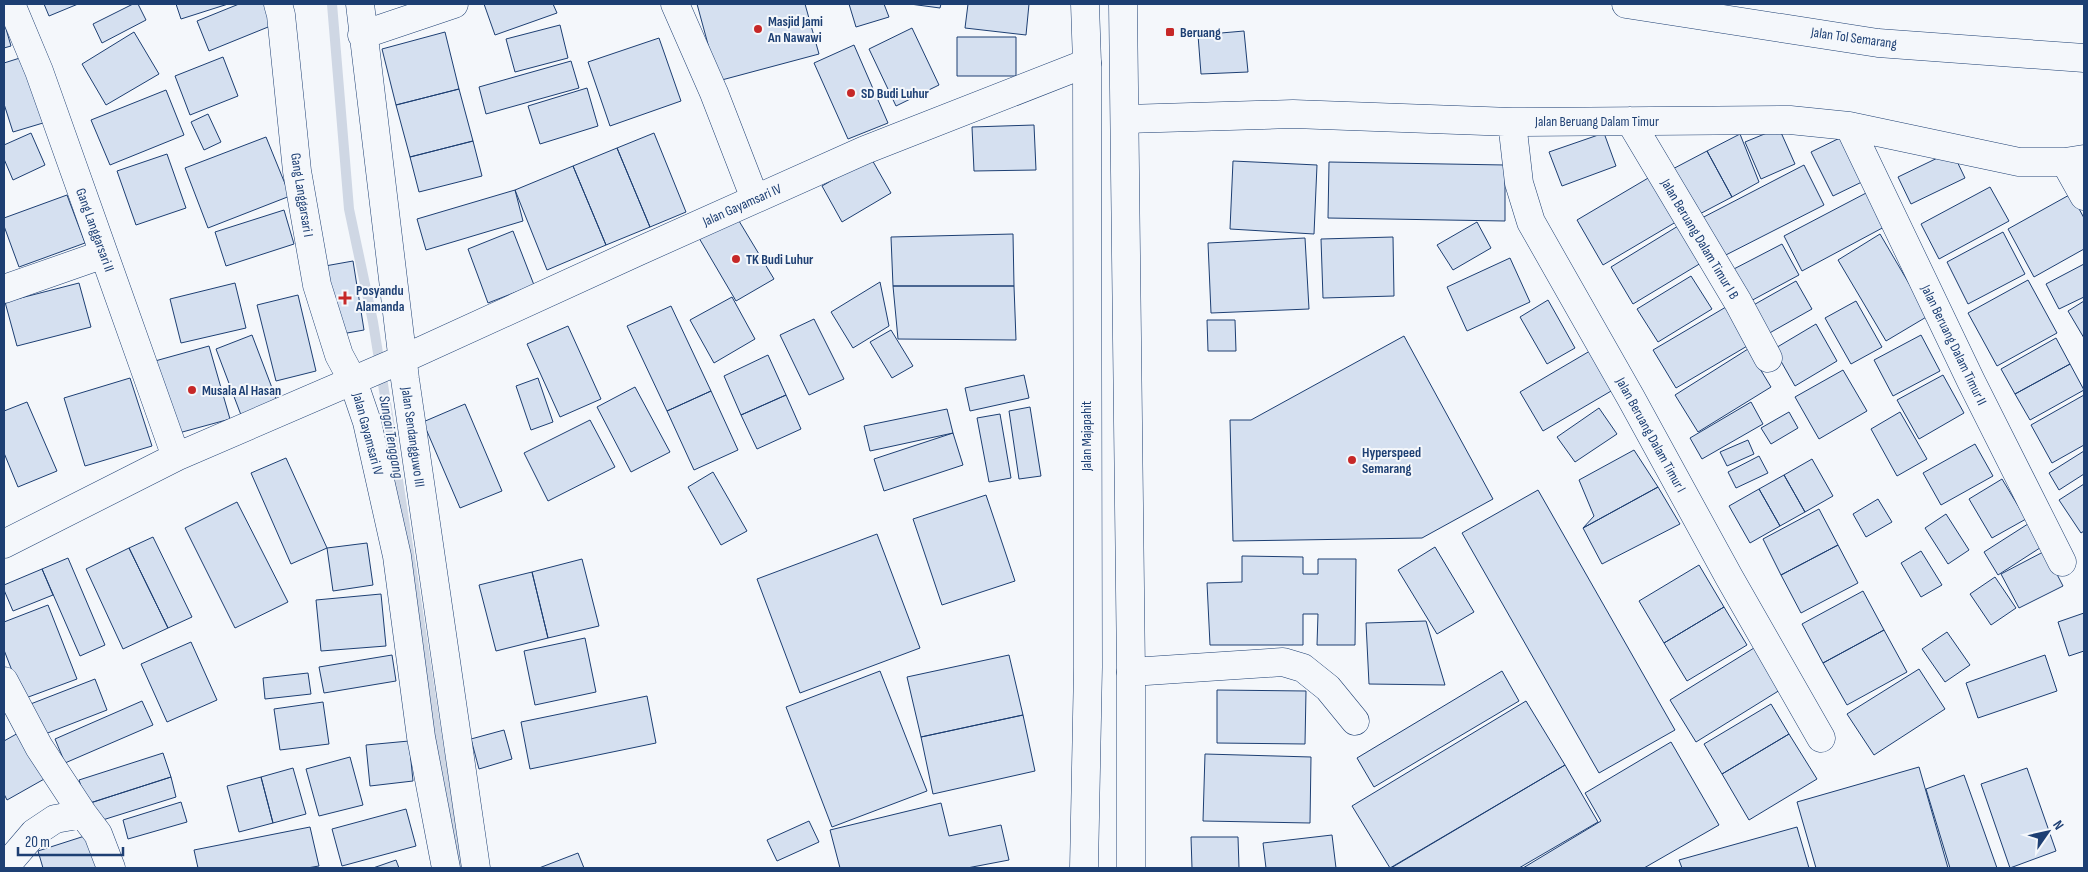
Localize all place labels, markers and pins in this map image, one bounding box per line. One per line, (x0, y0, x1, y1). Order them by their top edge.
place label: Masjid Jami An Nawawi (767, 13, 823, 46)
marker: Masjid Jami An Nawawi (752, 23, 764, 35)
place label: Beruang (1180, 24, 1221, 41)
marker: Beruang (1164, 26, 1176, 38)
place label: SD Budi Luhur (861, 85, 930, 102)
marker: SD Budi Luhur (845, 87, 857, 99)
place label: TK Budi Luhur (746, 251, 814, 268)
marker: TK Budi Luhur (730, 253, 742, 265)
place label: Posyandu Alamanda (355, 282, 405, 315)
marker: Posyandu Alamanda (338, 291, 352, 305)
place label: Musala Al Hasan (202, 382, 281, 399)
marker: Musala Al Hasan (186, 384, 198, 396)
place label: Hyperspeed Semarang (1362, 444, 1421, 477)
marker: Hyperspeed Semarang (1346, 454, 1358, 466)

